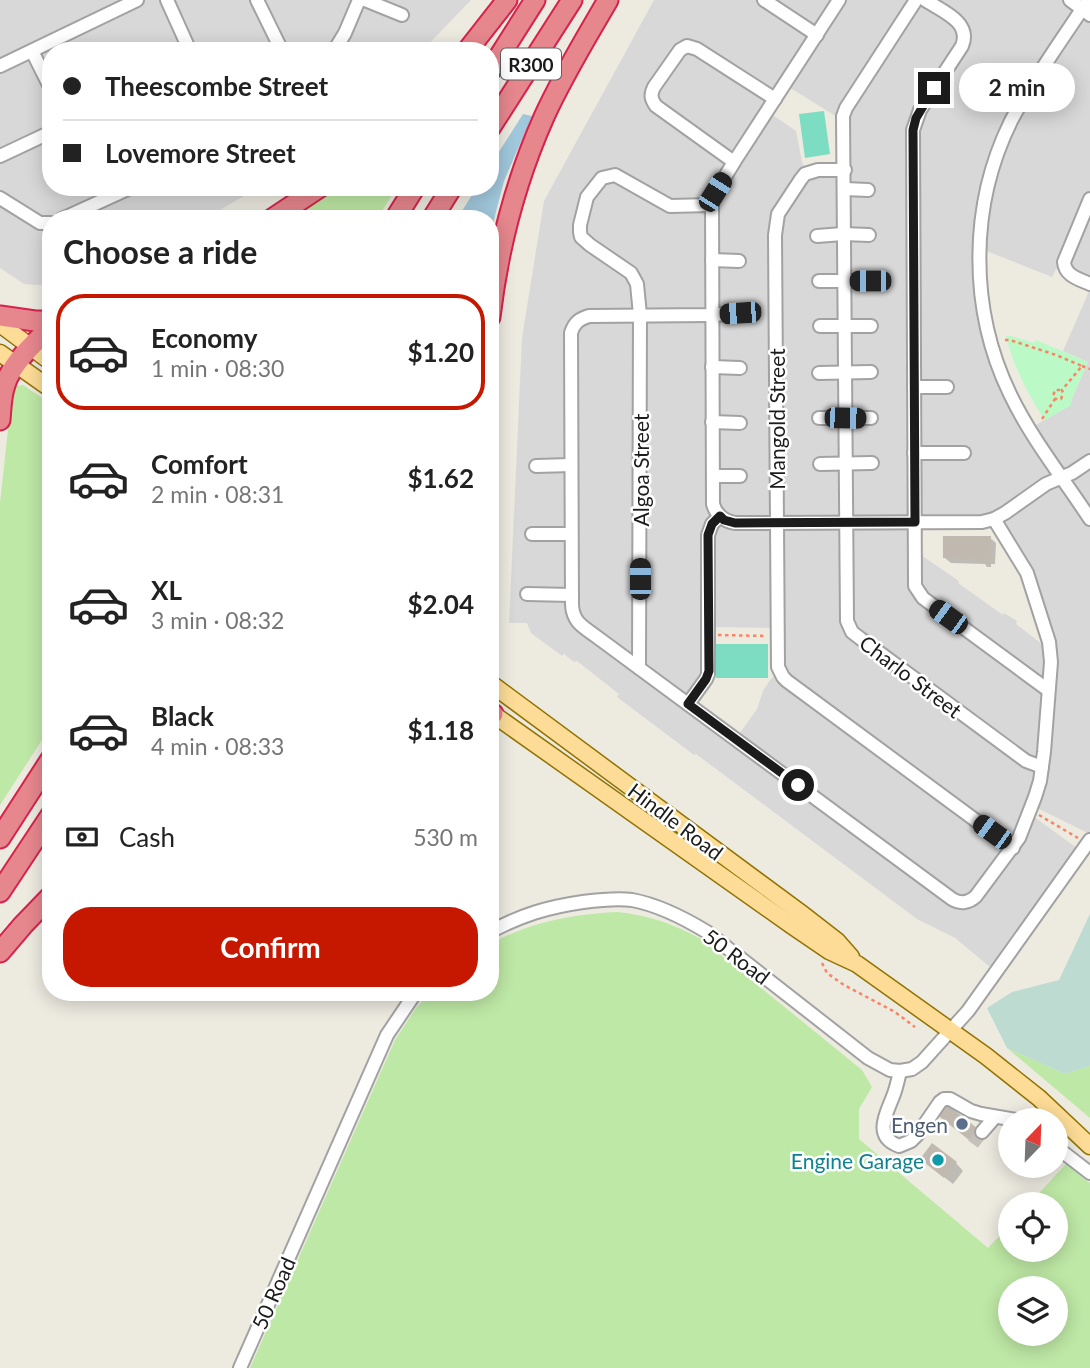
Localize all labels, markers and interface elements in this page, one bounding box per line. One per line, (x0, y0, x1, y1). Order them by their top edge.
road number: R300 (501, 48, 561, 80)
callout: 2 min (958, 64, 1074, 112)
text: Theescombe Street (105, 70, 328, 102)
route end (918, 72, 950, 104)
text: 2 min (988, 73, 1046, 101)
text: Lovemore Street (105, 137, 296, 169)
car (695, 169, 736, 215)
text: Choose a ride (63, 232, 257, 271)
car (850, 271, 892, 292)
car (719, 301, 762, 325)
icon: car (67, 321, 130, 384)
text: Economy (151, 322, 257, 354)
text: $1.20 (408, 336, 474, 368)
street label: Mangold Street (764, 348, 789, 490)
text: 1 min · 08:30 (151, 354, 284, 382)
car (824, 407, 867, 429)
street label: Algoa Street (628, 413, 653, 526)
icon: car (67, 447, 130, 510)
text: Comfort (151, 448, 248, 480)
text: $1.62 (408, 462, 474, 494)
text: 2 min · 08:31 (151, 480, 284, 508)
car (630, 558, 651, 600)
icon: car (67, 573, 130, 636)
text: XL (151, 574, 182, 606)
text: $2.04 (408, 588, 474, 620)
car (925, 596, 972, 638)
text: 3 min · 08:32 (151, 606, 284, 634)
street label: Charlo Street (855, 629, 967, 723)
icon: car (67, 699, 130, 762)
text: Black (151, 700, 214, 732)
text: $1.18 (408, 714, 474, 746)
text: 4 min · 08:33 (151, 732, 284, 760)
route start (782, 769, 814, 801)
street label: Hindle Road (624, 777, 728, 865)
car (969, 811, 1016, 853)
icon: cash (63, 818, 101, 856)
text: Cash (119, 821, 175, 853)
text: 530 m (413, 823, 478, 851)
button: Confirm (63, 907, 478, 987)
street label: 50 Road (699, 923, 775, 989)
north arrow (998, 1108, 1068, 1178)
map controls (998, 1108, 1068, 1346)
place label: Engen (891, 1112, 948, 1137)
marker: Engen (954, 1116, 970, 1132)
place label: Engine Garage (791, 1148, 924, 1173)
marker: Engine Garage (930, 1152, 946, 1168)
button: locate (998, 1192, 1068, 1262)
street label: 50 Road (246, 1253, 300, 1333)
button: layers (998, 1276, 1068, 1346)

